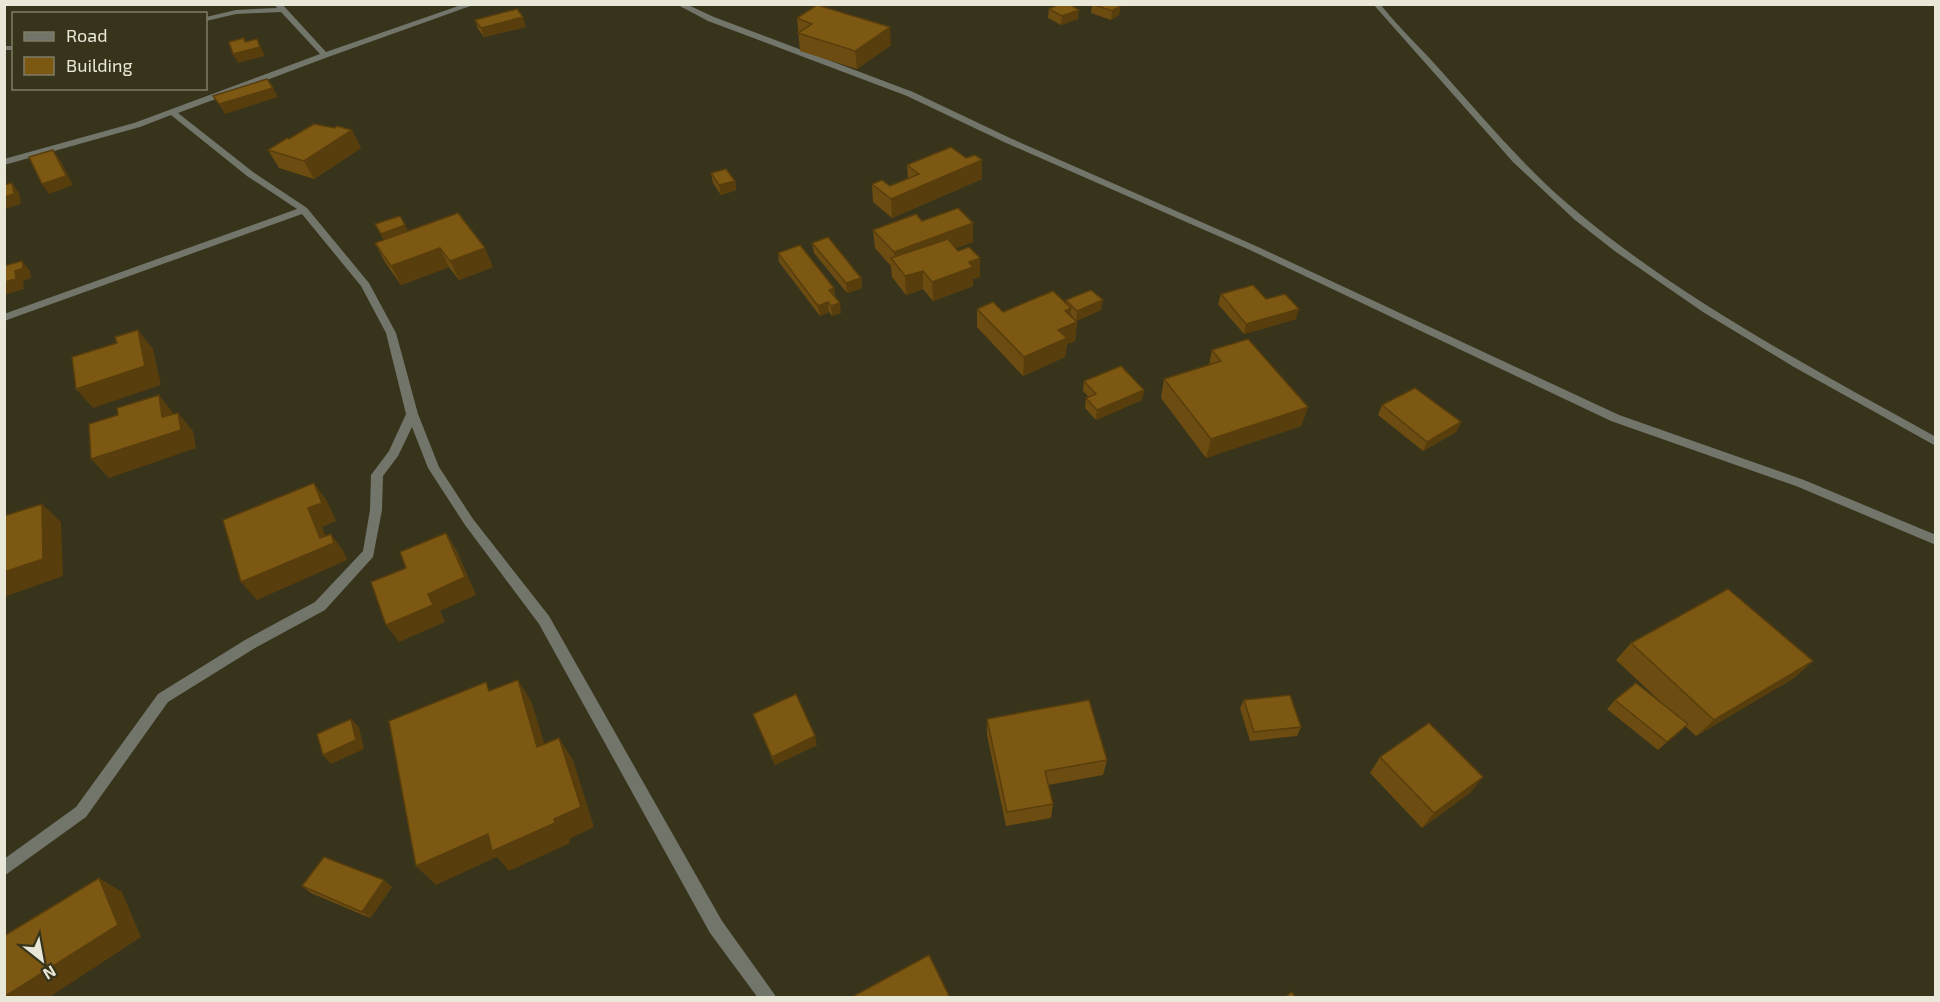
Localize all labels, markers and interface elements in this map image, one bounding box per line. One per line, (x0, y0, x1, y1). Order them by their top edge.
legend (12, 12, 207, 90)
text: Road (66, 24, 107, 46)
text: Building (66, 54, 133, 76)
north arrow (12, 930, 72, 990)
text: N (40, 962, 60, 984)

